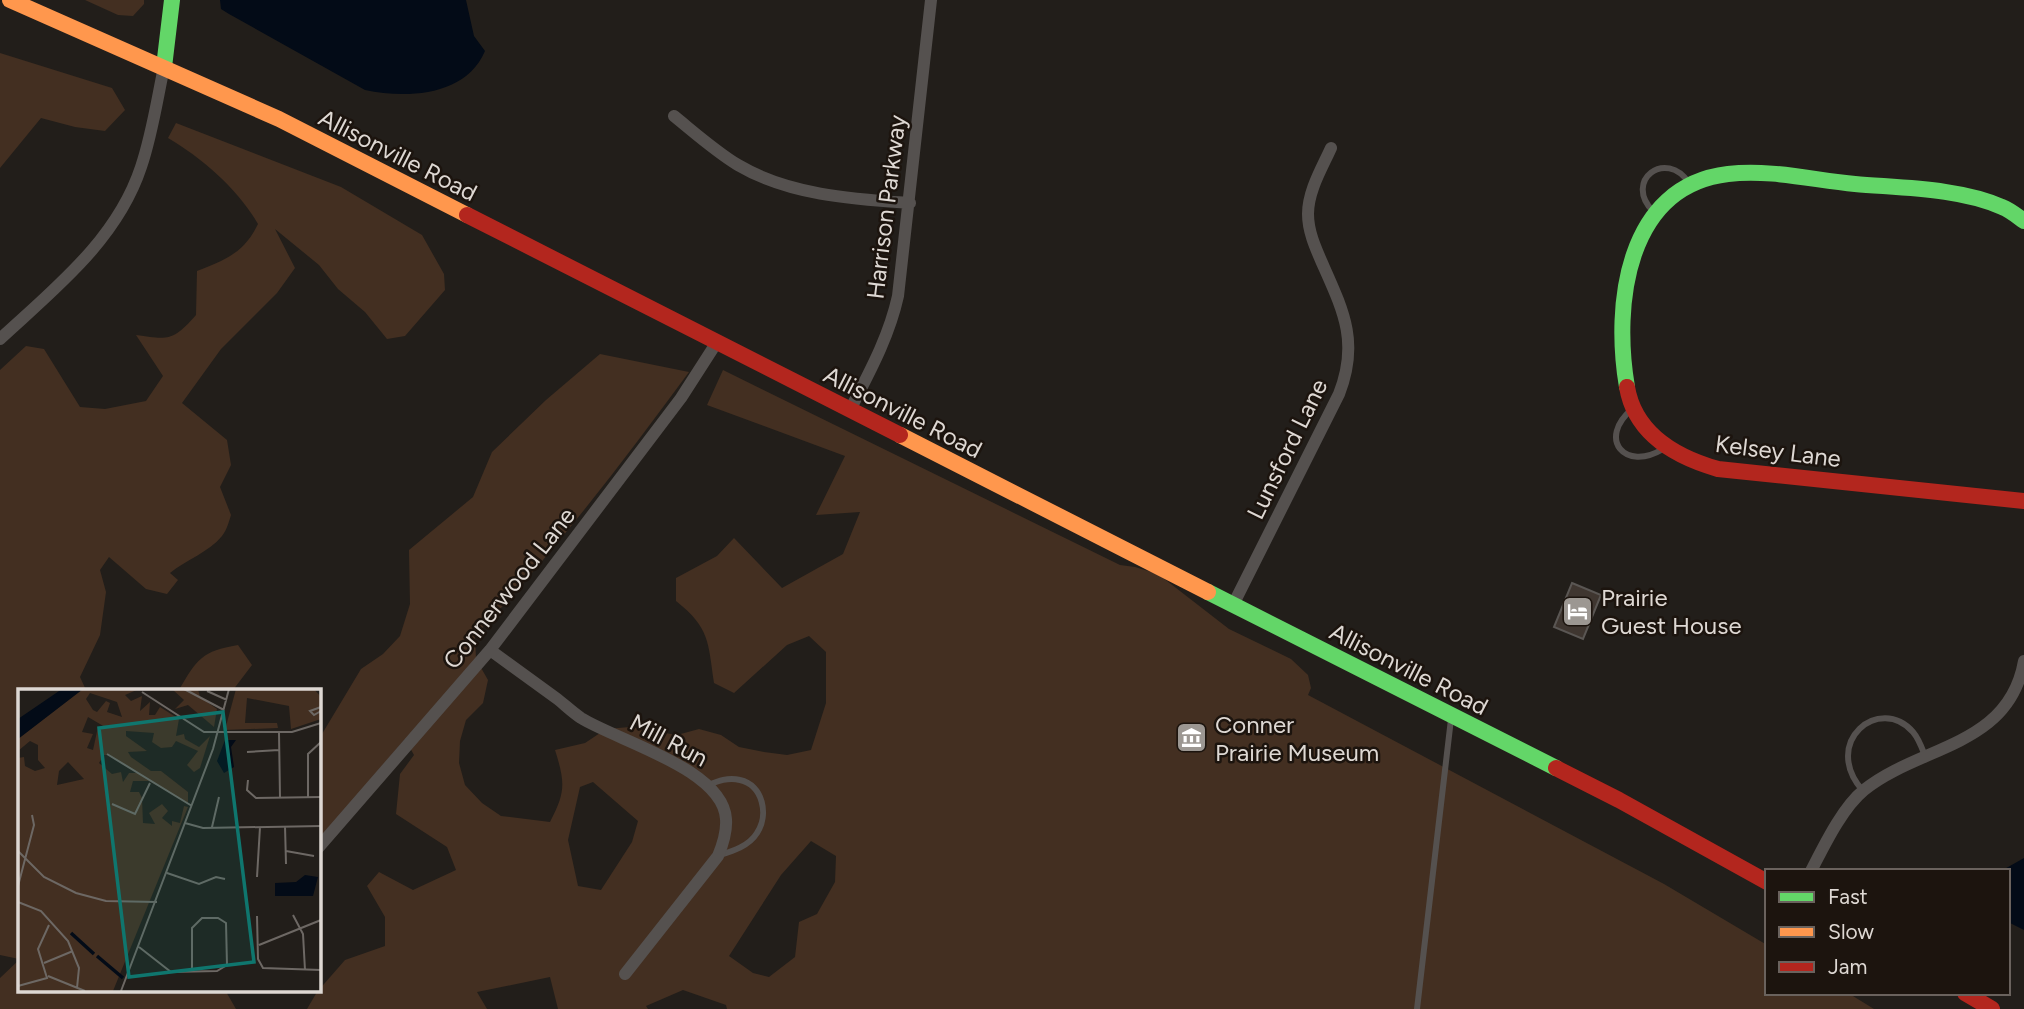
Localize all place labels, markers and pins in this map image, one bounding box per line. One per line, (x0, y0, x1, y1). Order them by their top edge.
place label: Prairie Guest House (1601, 583, 1742, 640)
hotel icon: Prairie Guest House (1561, 594, 1595, 628)
place label: Conner Prairie Museum (1215, 710, 1379, 767)
museum icon: Conner Prairie Museum (1175, 721, 1209, 755)

